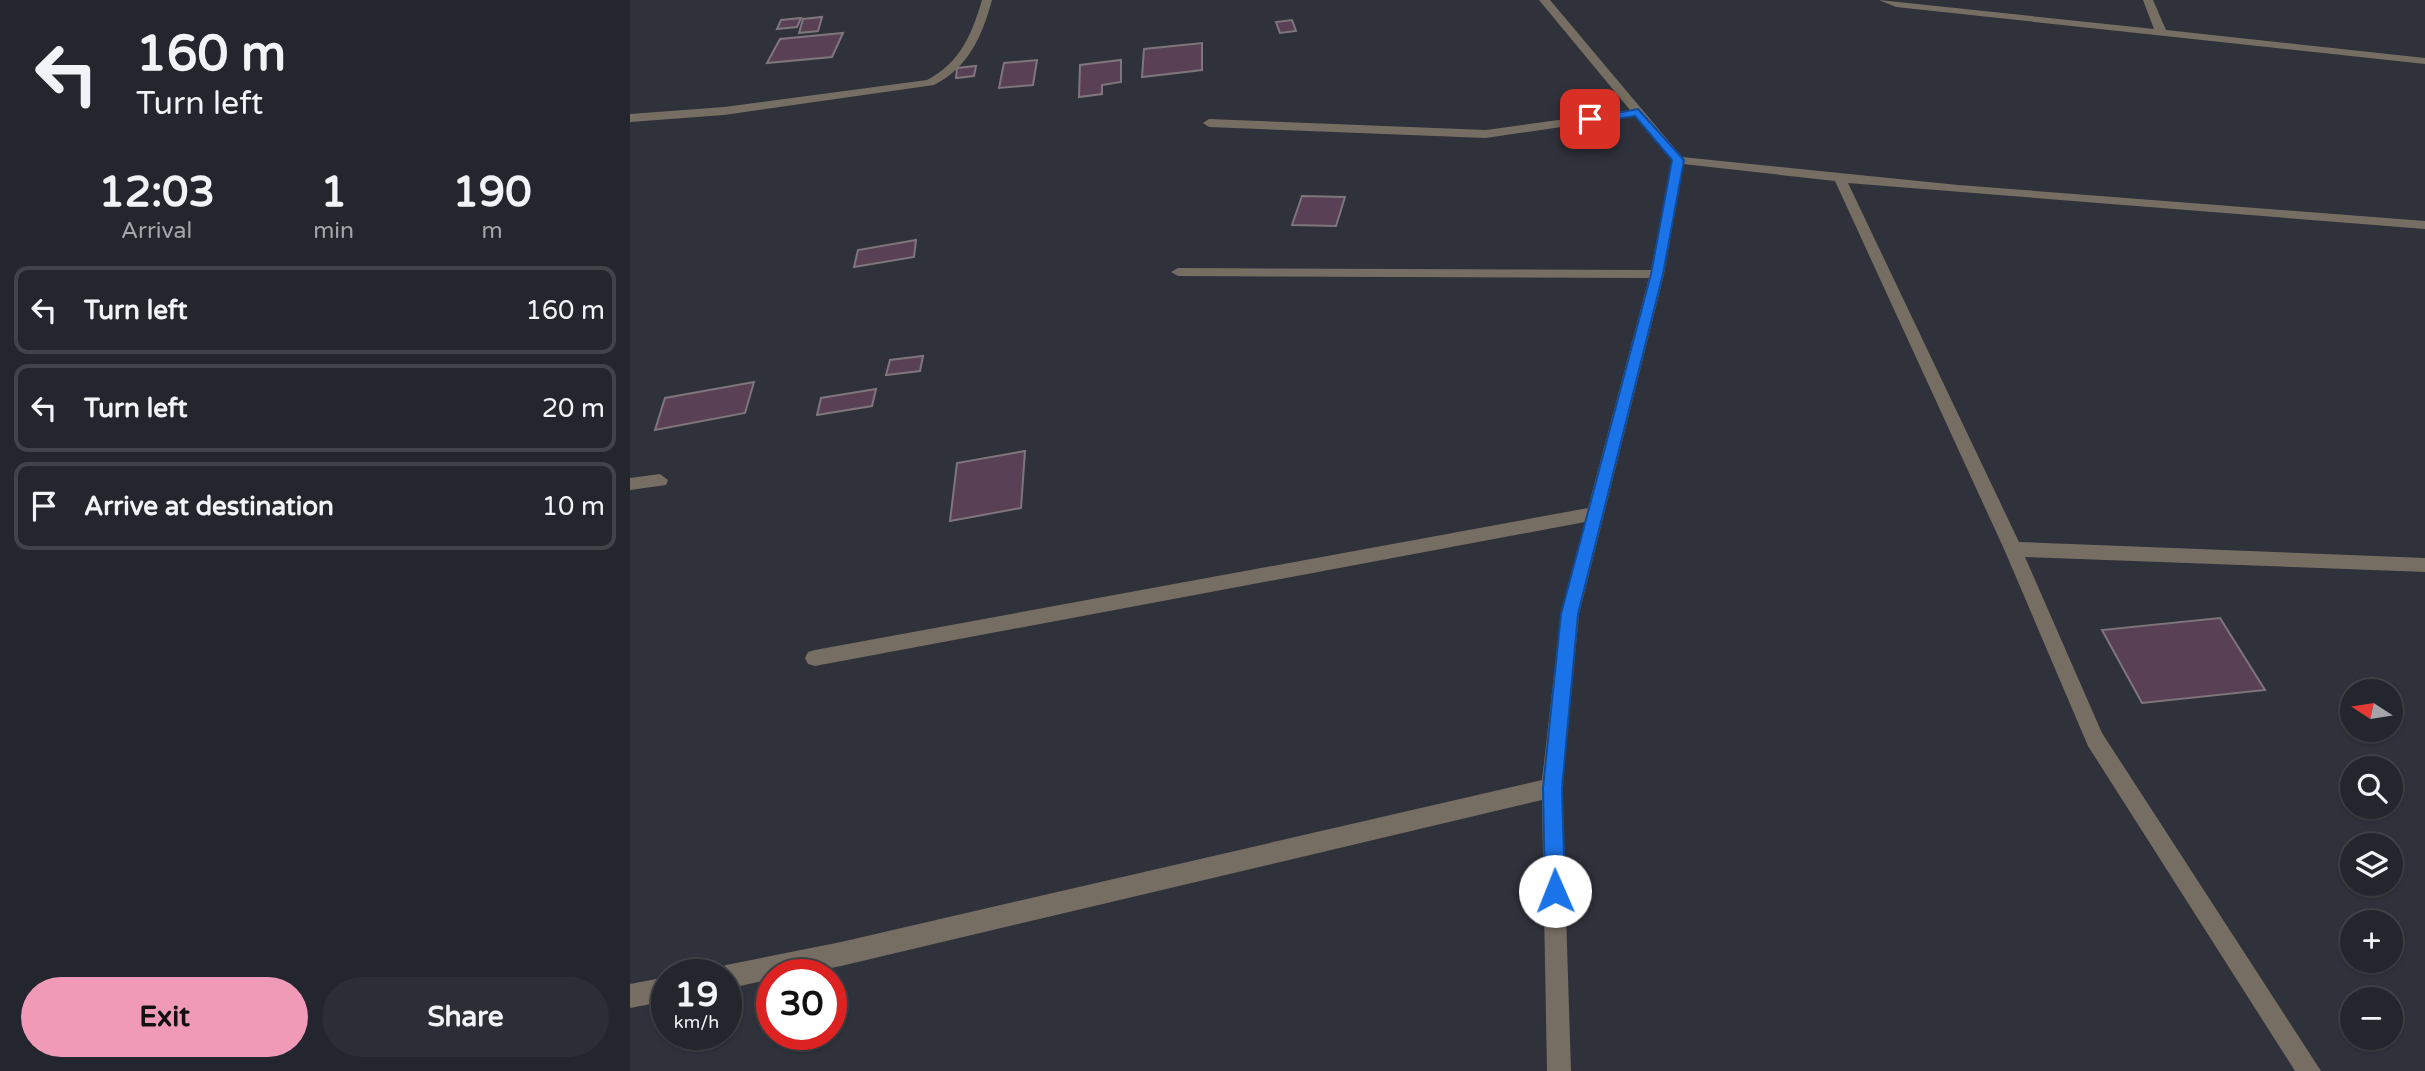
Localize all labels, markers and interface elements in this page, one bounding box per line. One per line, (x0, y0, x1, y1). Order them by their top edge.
text: 160 m (136, 25, 286, 84)
icon: left (21, 28, 112, 119)
text: Turn left (136, 85, 263, 123)
pin (1560, 89, 1620, 149)
icon: arrive (1571, 100, 1609, 138)
text: 12:03 (98, 167, 215, 218)
text: 1 (320, 167, 347, 218)
text: 190 (452, 167, 532, 218)
text: Arrival (121, 217, 192, 245)
text: min (313, 217, 354, 245)
text: m (481, 217, 503, 245)
icon: left (25, 291, 63, 329)
text: Turn left (84, 295, 187, 326)
text: 160 m (525, 295, 605, 326)
icon: left (25, 389, 63, 427)
text: Turn left (84, 393, 187, 424)
text: 20 m (542, 393, 605, 424)
icon: arrive (25, 487, 63, 525)
text: Arrive at destination (84, 491, 334, 522)
text: 10 m (542, 491, 605, 522)
north arrow (2340, 679, 2403, 742)
map controls (2340, 679, 2403, 1050)
button: search (2340, 756, 2403, 819)
button: layers (2340, 833, 2403, 896)
position arrow (1518, 854, 1592, 928)
button: + (2340, 910, 2403, 973)
speed limit sign: 30 (756, 959, 847, 1050)
text: 19 (675, 974, 718, 1016)
button: Exit (21, 977, 308, 1057)
button: Share (322, 977, 609, 1057)
button: − (2340, 987, 2403, 1050)
text: km/h (674, 1011, 719, 1033)

